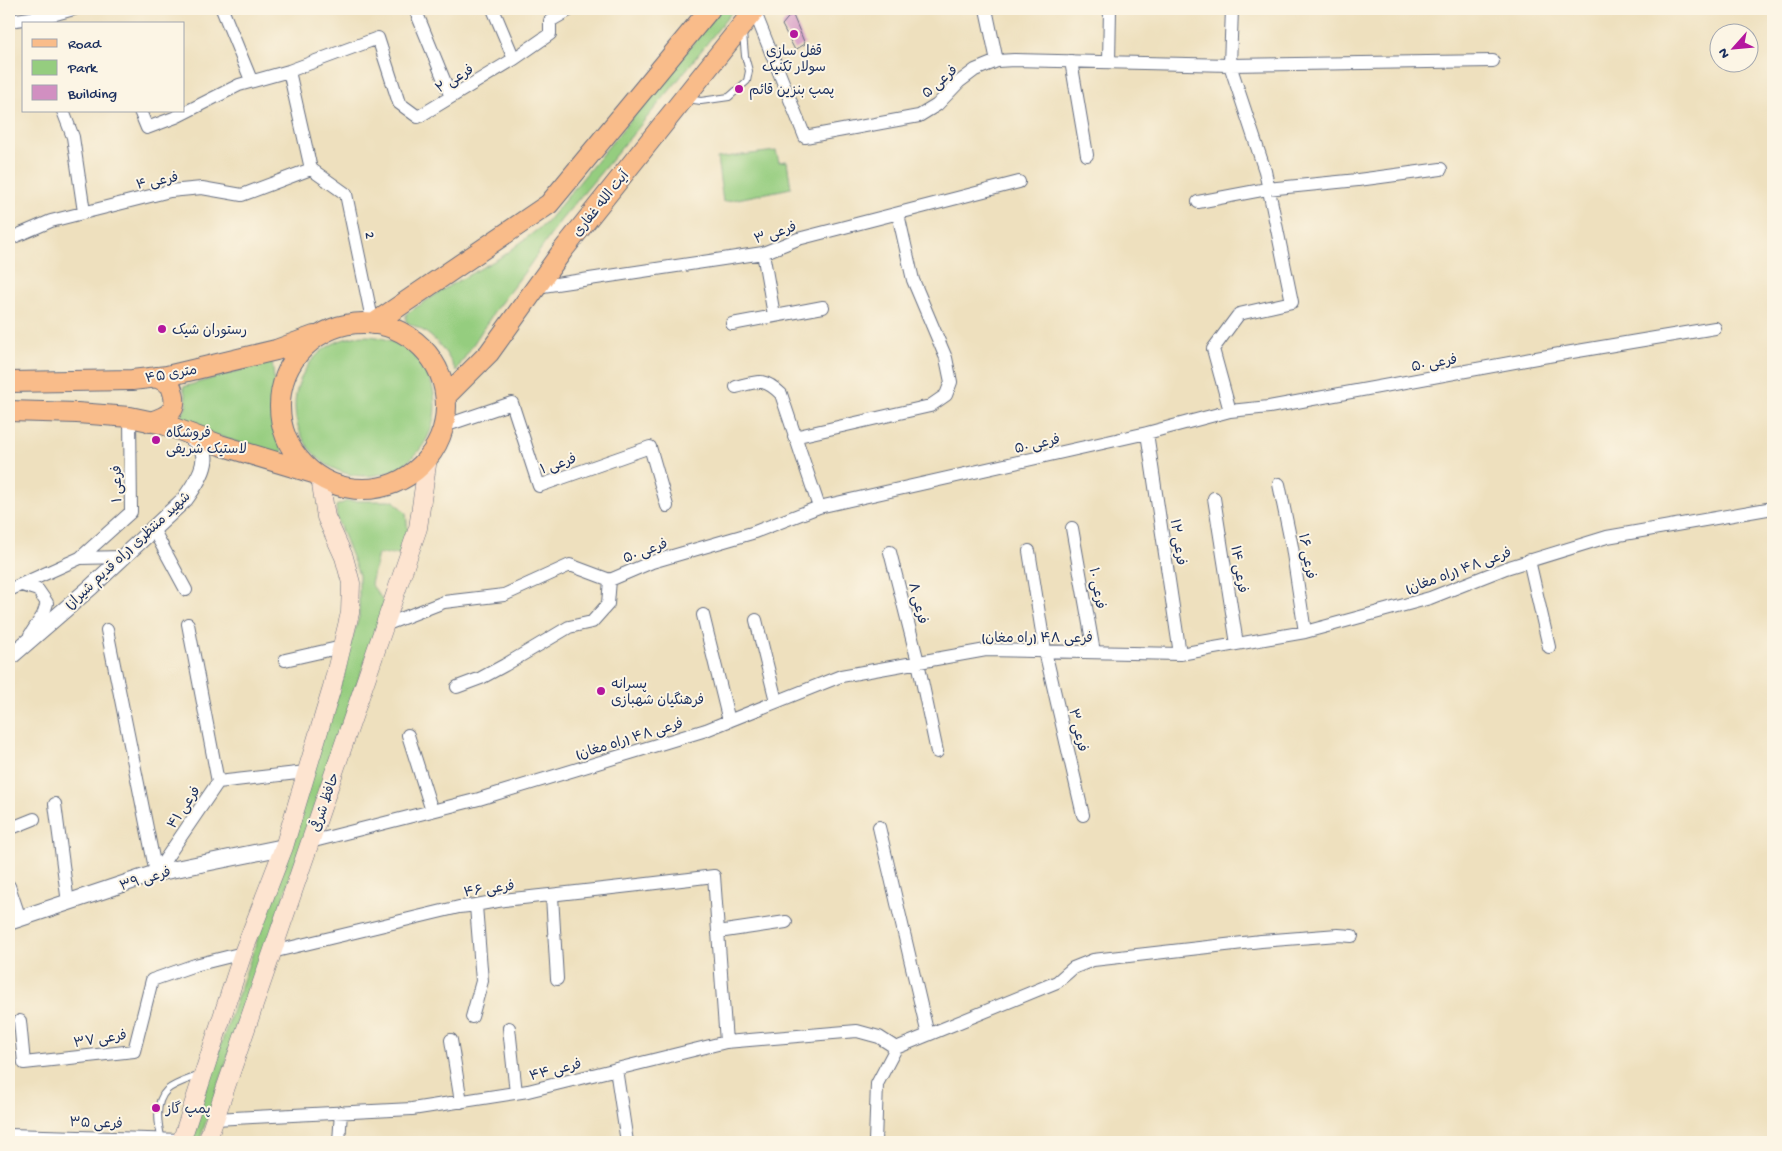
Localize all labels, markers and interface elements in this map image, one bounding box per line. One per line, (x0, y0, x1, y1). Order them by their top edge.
legend (22, 22, 185, 112)
north arrow (1710, 22, 1760, 72)
marker: قفل سازی سولار تکنیک (788, 28, 800, 40)
text: Road (68, 36, 102, 54)
place label: قفل سازی سولار تکنیک (762, 44, 826, 77)
text: N (1715, 45, 1734, 61)
text: Park (67, 60, 98, 78)
street label: فرعی ۲ (433, 62, 478, 98)
street label: فرعی ۵ (919, 63, 962, 103)
marker: پمپ بنزین قائم (733, 83, 745, 95)
place label: پمپ بنزین قائم (749, 83, 834, 100)
text: Building (67, 86, 117, 104)
street label: آیت الله غفاری (569, 167, 634, 241)
street label: فرعی ۴ (135, 170, 180, 195)
street label: فرعی ۳ (752, 220, 799, 249)
street label: 2 (360, 230, 378, 241)
marker: رستوران شیک (156, 323, 168, 335)
place label: رستوران شیک (172, 323, 247, 340)
street label: فرعی ۵۰ (1410, 352, 1459, 377)
street label: ۴۵ متری (144, 363, 199, 388)
place label: فروشگاه لاستیک شریفی (166, 424, 247, 459)
street label: فرعی ۵۰ (1013, 432, 1062, 459)
marker: فروشگاه لاستیک شریفی (150, 434, 162, 446)
street label: فرعی ۱ (538, 451, 579, 479)
street label: فرعی ۱ (110, 465, 127, 503)
street label: شهید منتظری (راه قدیم شیراز) (62, 489, 195, 615)
street label: فرعی ۱۲ (1165, 518, 1188, 567)
street label: فرعی ۱۶ (1293, 532, 1318, 580)
street label: فرعی ۵۰ (621, 536, 671, 568)
street label: فرعی ۱۴ (1225, 544, 1250, 594)
street label: فرعی ۴۸ (راه مغان) (1403, 545, 1514, 599)
street label: فرعی ۱۰ (1084, 566, 1108, 611)
street label: فرعی ۸ (903, 581, 930, 626)
street label: فرعی ۴۸ (راه مغان) (981, 631, 1093, 648)
place label: پسرانه فرهنگیان شهبازی (611, 677, 704, 710)
marker: پسرانه فرهنگیان شهبازی (595, 685, 607, 697)
street label: فرعی ۳ (1063, 707, 1090, 754)
street label: فرعی ۴۸ (راه مغان) (574, 716, 686, 765)
street label: حافظ شرقی (306, 770, 344, 835)
street label: فرعی ۴۱ (165, 784, 205, 833)
street label: فرعی ۳۹ (118, 865, 173, 896)
street label: فرعی ۴۶ (463, 878, 516, 902)
street label: فرعی ۳۷ (73, 1028, 128, 1053)
street label: فرعی ۴۴ (528, 1057, 583, 1086)
place label: پمپ گاز (165, 1100, 210, 1119)
marker: پمپ گاز (150, 1102, 162, 1114)
street label: فرعی ۳۵ (69, 1115, 123, 1134)

